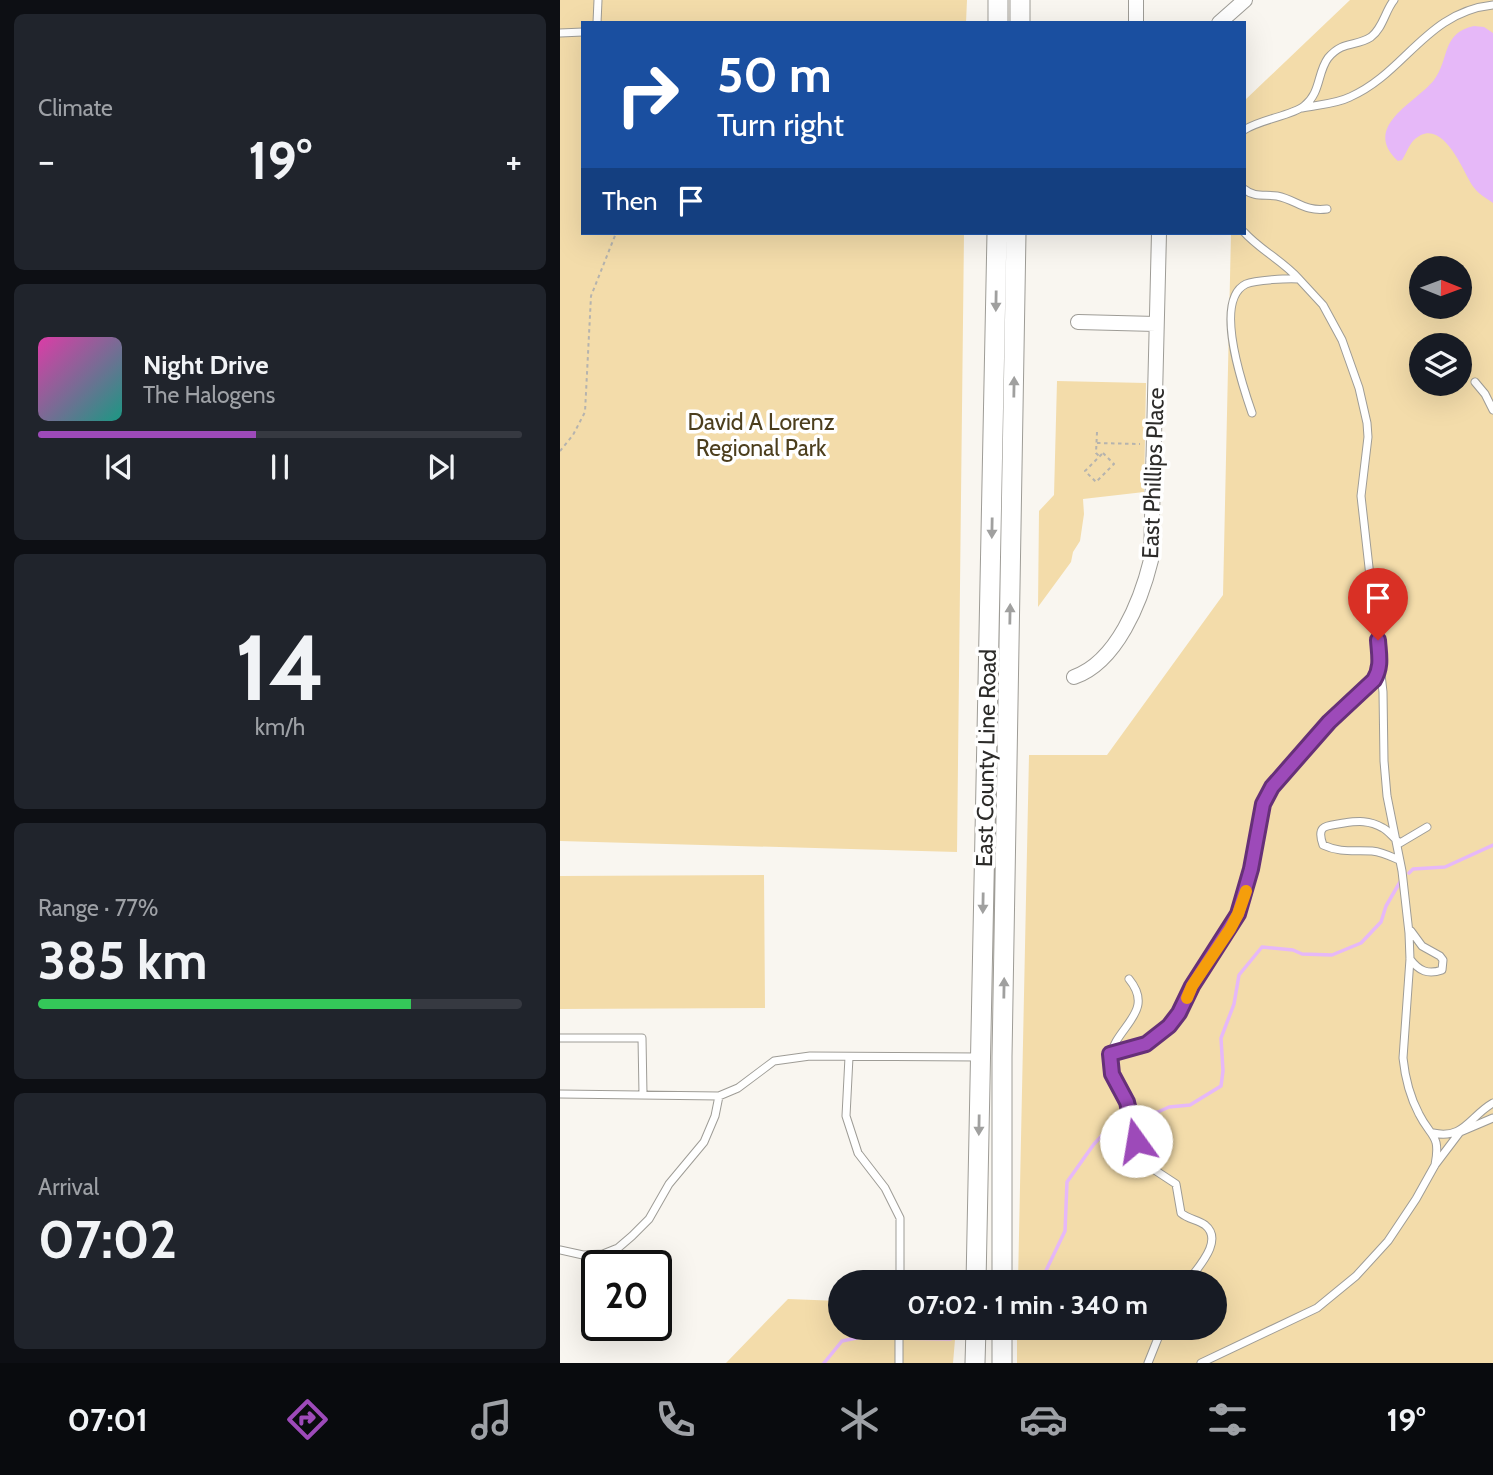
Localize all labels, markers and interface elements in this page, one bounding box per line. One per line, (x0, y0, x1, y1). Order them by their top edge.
text: 50 m (717, 45, 832, 104)
icon: right (602, 49, 693, 140)
text: Climate (38, 94, 113, 122)
text: Turn right (717, 105, 844, 144)
text: 19° (248, 129, 312, 192)
text: − (38, 137, 55, 184)
text: + (505, 137, 522, 184)
icon: arrive (672, 182, 710, 220)
text: Then (602, 185, 658, 217)
north arrow (1409, 256, 1472, 318)
map controls (1409, 256, 1472, 396)
one-way arrow (990, 290, 1002, 312)
button: layers (1409, 333, 1472, 396)
text: Night Drive (143, 349, 269, 381)
one-way arrow (1008, 375, 1019, 397)
text: The Halogens (143, 381, 275, 409)
street label: East Phillips Place (1136, 387, 1170, 559)
park label: David A Lorenz Regional Park (687, 408, 835, 462)
icon: previous (100, 448, 138, 486)
icon: pause (261, 448, 299, 486)
icon: next (422, 448, 460, 486)
one-way arrow (986, 518, 997, 540)
pin (1348, 568, 1408, 640)
icon: arrive (1359, 579, 1397, 617)
one-way arrow (1004, 603, 1016, 625)
text: 14 (235, 612, 325, 723)
street label: East County Line Road (970, 649, 1002, 867)
text: km/h (255, 713, 305, 741)
one-way arrow (977, 892, 989, 914)
text: Range · 77% (38, 894, 159, 922)
text: 385 km (38, 929, 207, 992)
one-way arrow (998, 977, 1009, 999)
position arrow (1099, 1104, 1173, 1178)
one-way arrow (973, 1115, 985, 1137)
text: Arrival (38, 1173, 99, 1201)
text: 07:02 (38, 1208, 177, 1271)
speed limit sign: 20 (581, 1250, 672, 1341)
text: 07:02 · 1 min · 340 m (907, 1289, 1148, 1321)
icon: directions (283, 1395, 332, 1444)
icon: music (467, 1395, 516, 1444)
icon: phone (651, 1395, 700, 1444)
icon: climate (835, 1395, 884, 1444)
icon: car (1019, 1395, 1068, 1444)
icon: filters (1203, 1395, 1252, 1444)
text: 07:01 (67, 1400, 148, 1439)
text: 19° (1386, 1400, 1426, 1439)

